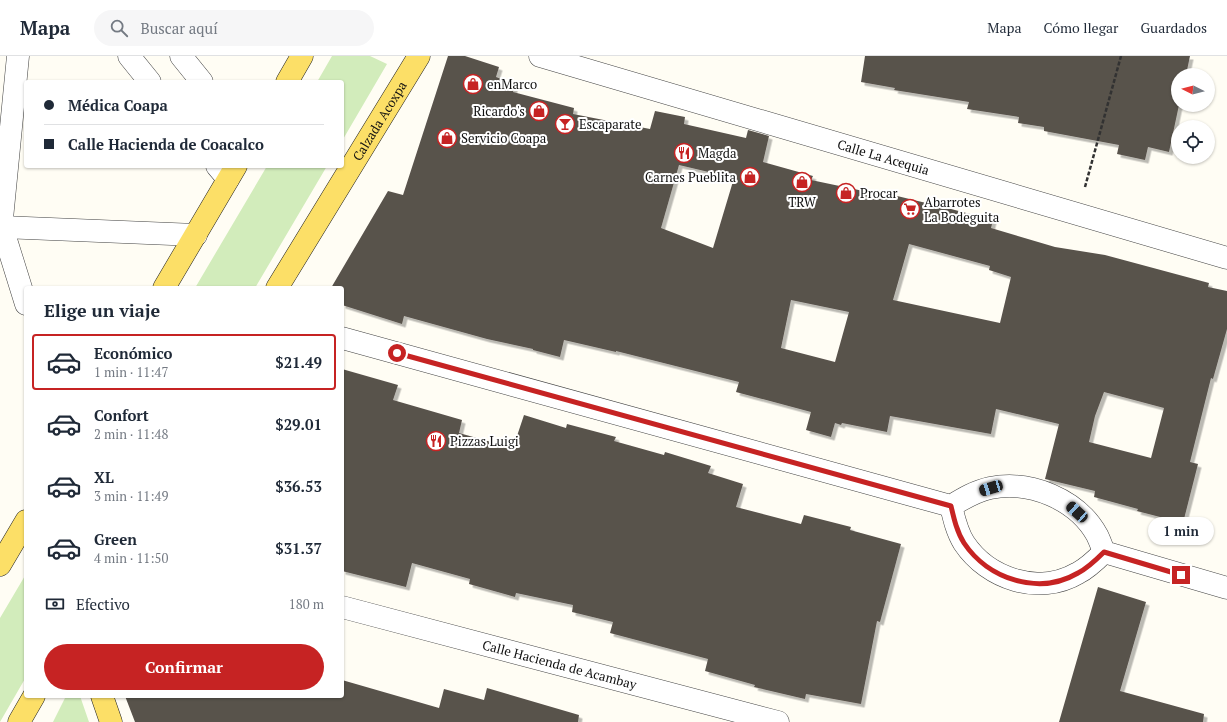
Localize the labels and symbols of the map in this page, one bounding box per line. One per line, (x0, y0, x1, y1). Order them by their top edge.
north arrow (1171, 68, 1215, 112)
shop icon: enMarco (462, 73, 484, 95)
place label: enMarco (487, 75, 537, 93)
street label: Calzada Acoxpa (348, 77, 411, 164)
shop icon: Ricardo's (528, 100, 550, 122)
place label: Ricardo's (473, 102, 525, 120)
bar icon: Escaparate (554, 113, 576, 135)
place label: Escaparate (579, 115, 642, 133)
shop icon: Servicio Coapa (436, 127, 458, 149)
place label: Servicio Coapa (461, 129, 547, 147)
street label: Calle La Acequia (835, 135, 932, 179)
restaurant icon: Magda (673, 142, 695, 164)
place label: Magda (698, 144, 737, 162)
shop icon: Carnes Pueblita (739, 166, 761, 188)
place label: Carnes Pueblita (645, 168, 736, 186)
shop icon: TRW (791, 171, 813, 193)
shop icon: Procar (835, 182, 857, 204)
place label: Procar (860, 184, 898, 202)
place label: TRW (788, 193, 817, 211)
place label: Abarrotes La Bodeguita (924, 193, 1000, 226)
supermarket icon: Abarrotes La Bodeguita (899, 198, 921, 220)
route start (388, 344, 406, 362)
restaurant icon: Pizzas Luigi (425, 430, 447, 452)
place label: Pizzas Luigi (450, 432, 519, 450)
car (978, 479, 1004, 497)
car (1064, 500, 1090, 524)
callout: 1 min (1148, 517, 1214, 545)
route end (1172, 566, 1190, 584)
street label: Calle Hacienda de Acambay (480, 635, 639, 693)

